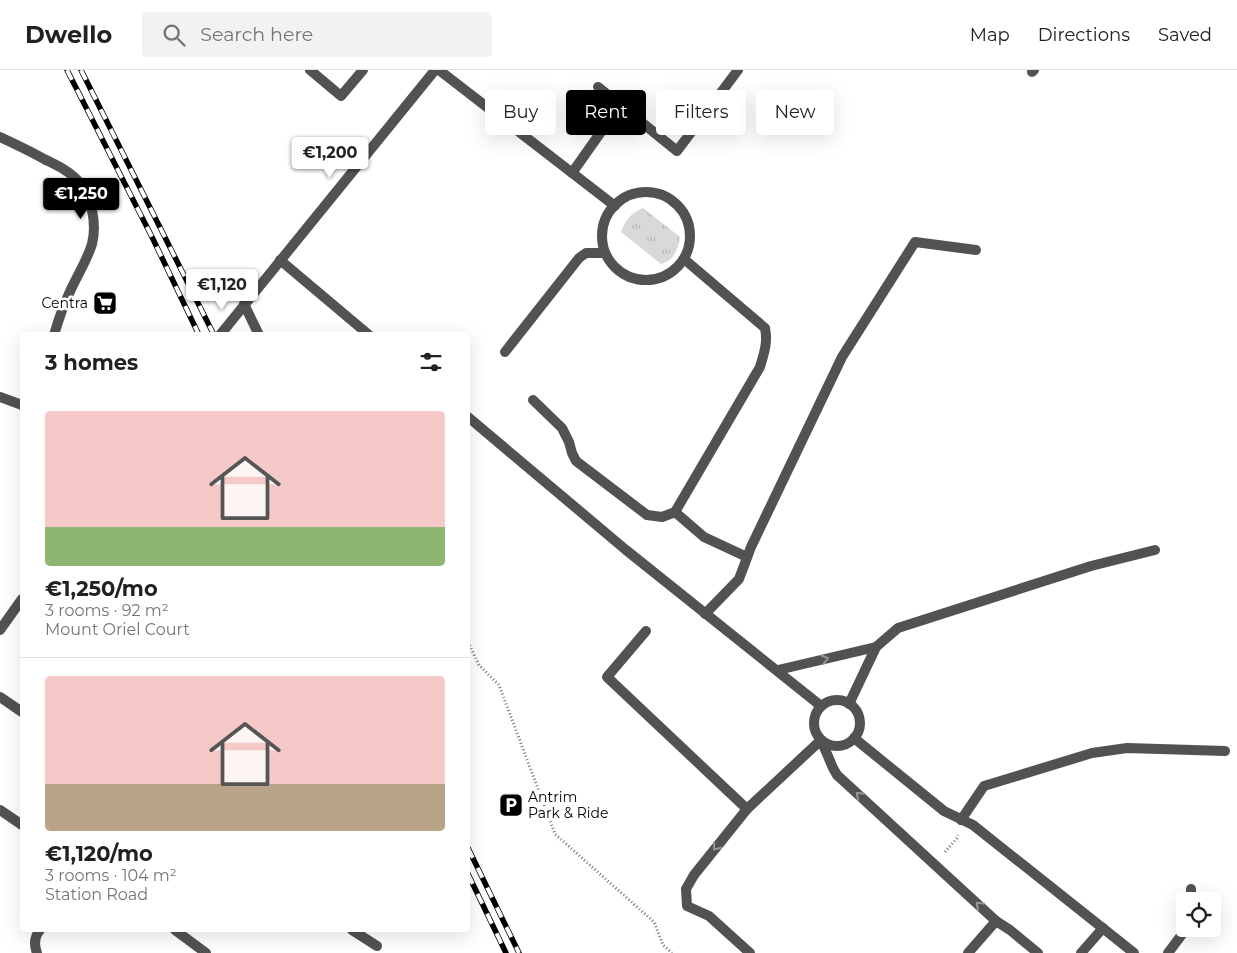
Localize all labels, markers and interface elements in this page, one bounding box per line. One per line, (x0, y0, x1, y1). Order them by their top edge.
search box (142, 12, 492, 57)
text: Dwello (25, 20, 112, 49)
icon: search (160, 21, 188, 49)
text: Search here (200, 23, 313, 46)
text: Map (970, 24, 1010, 46)
text: Directions (1038, 24, 1130, 46)
text: Saved (1158, 24, 1212, 46)
chip: Buy (485, 90, 556, 135)
chip: Rent (566, 90, 646, 135)
chip: Filters (656, 90, 746, 135)
chip: New (756, 90, 834, 135)
pin: €1,200 (289, 136, 371, 179)
text: €1,200 (303, 143, 357, 162)
pin: €1,250 (40, 178, 122, 220)
text: €1,250 (54, 184, 108, 203)
pin: €1,120 (181, 268, 263, 311)
text: €1,120 (197, 275, 247, 294)
supermarket icon: Centra (92, 290, 118, 316)
place label: Centra (41, 294, 88, 312)
icon: filters (417, 348, 445, 376)
text: 3 homes (45, 350, 138, 375)
icon: home (200, 443, 290, 533)
text: €1,250/mo (45, 576, 158, 601)
text: 3 rooms · 92 m² (45, 601, 169, 620)
text: Mount Oriel Court (45, 620, 190, 639)
one-way arrow (821, 654, 830, 665)
icon: home (200, 709, 290, 799)
place label: Antrim Park & Ride (528, 788, 609, 822)
parking icon: Antrim Park & Ride (498, 792, 524, 818)
one-way arrow (856, 792, 865, 801)
text: €1,120/mo (45, 841, 153, 866)
one-way arrow (714, 841, 722, 850)
text: 3 rooms · 104 m² (45, 866, 177, 885)
text: Station Road (45, 885, 148, 904)
map controls (1176, 892, 1221, 937)
button: locate (1176, 892, 1221, 937)
one-way arrow (976, 902, 985, 911)

